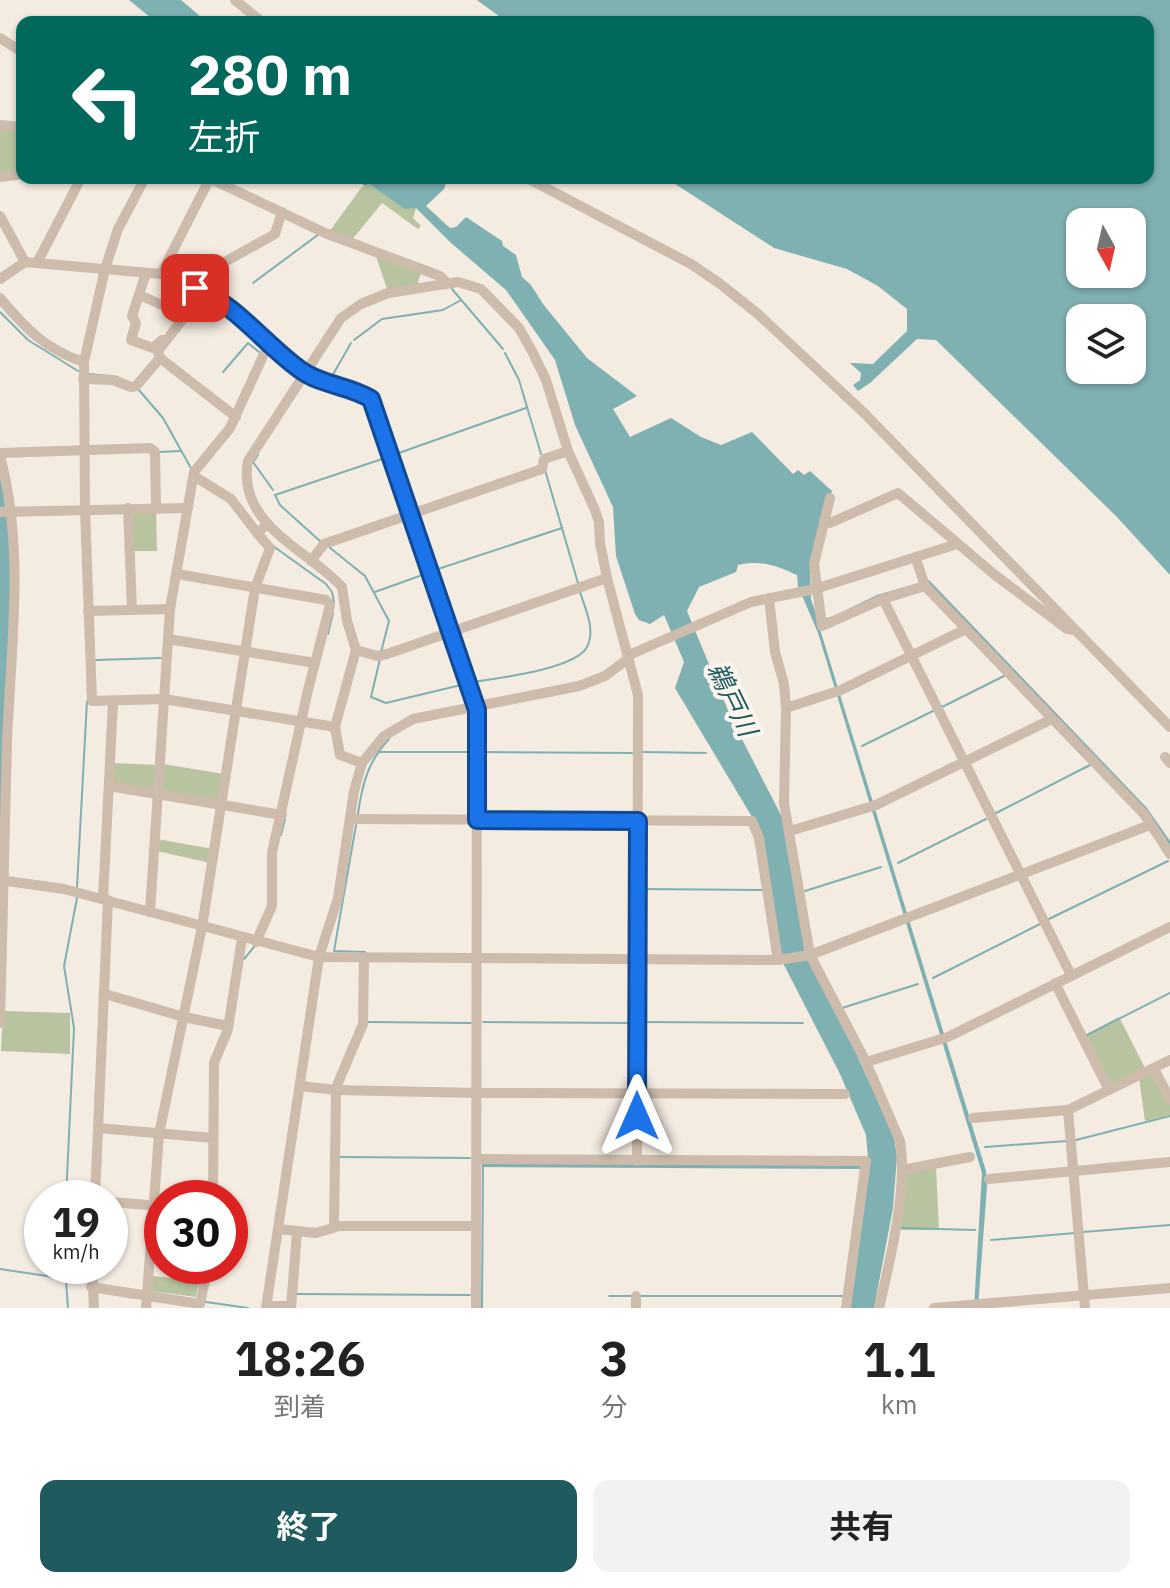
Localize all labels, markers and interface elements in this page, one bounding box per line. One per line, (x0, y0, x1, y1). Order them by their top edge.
text: 280 m (188, 38, 352, 110)
icon: left (56, 48, 160, 152)
text: 左折 (188, 113, 260, 160)
north arrow (1066, 208, 1146, 288)
map controls (1066, 208, 1146, 384)
pin (161, 254, 229, 322)
icon: arrive (173, 266, 217, 310)
button: layers (1066, 304, 1146, 384)
water label: 鵜戸川 (701, 656, 767, 744)
position arrow (595, 1074, 679, 1158)
speed limit sign: 30 (144, 1180, 248, 1284)
text: 19 (52, 1196, 100, 1248)
text: km/h (52, 1238, 100, 1265)
text: 18:26 (234, 1327, 365, 1389)
text: 3 (600, 1327, 629, 1389)
text: 1.1 (863, 1328, 936, 1390)
text: km (881, 1387, 918, 1421)
text: 到着 (274, 1389, 326, 1423)
text: 分 (601, 1389, 627, 1423)
button: 終了 (40, 1480, 577, 1572)
button: 共有 (593, 1480, 1130, 1572)

